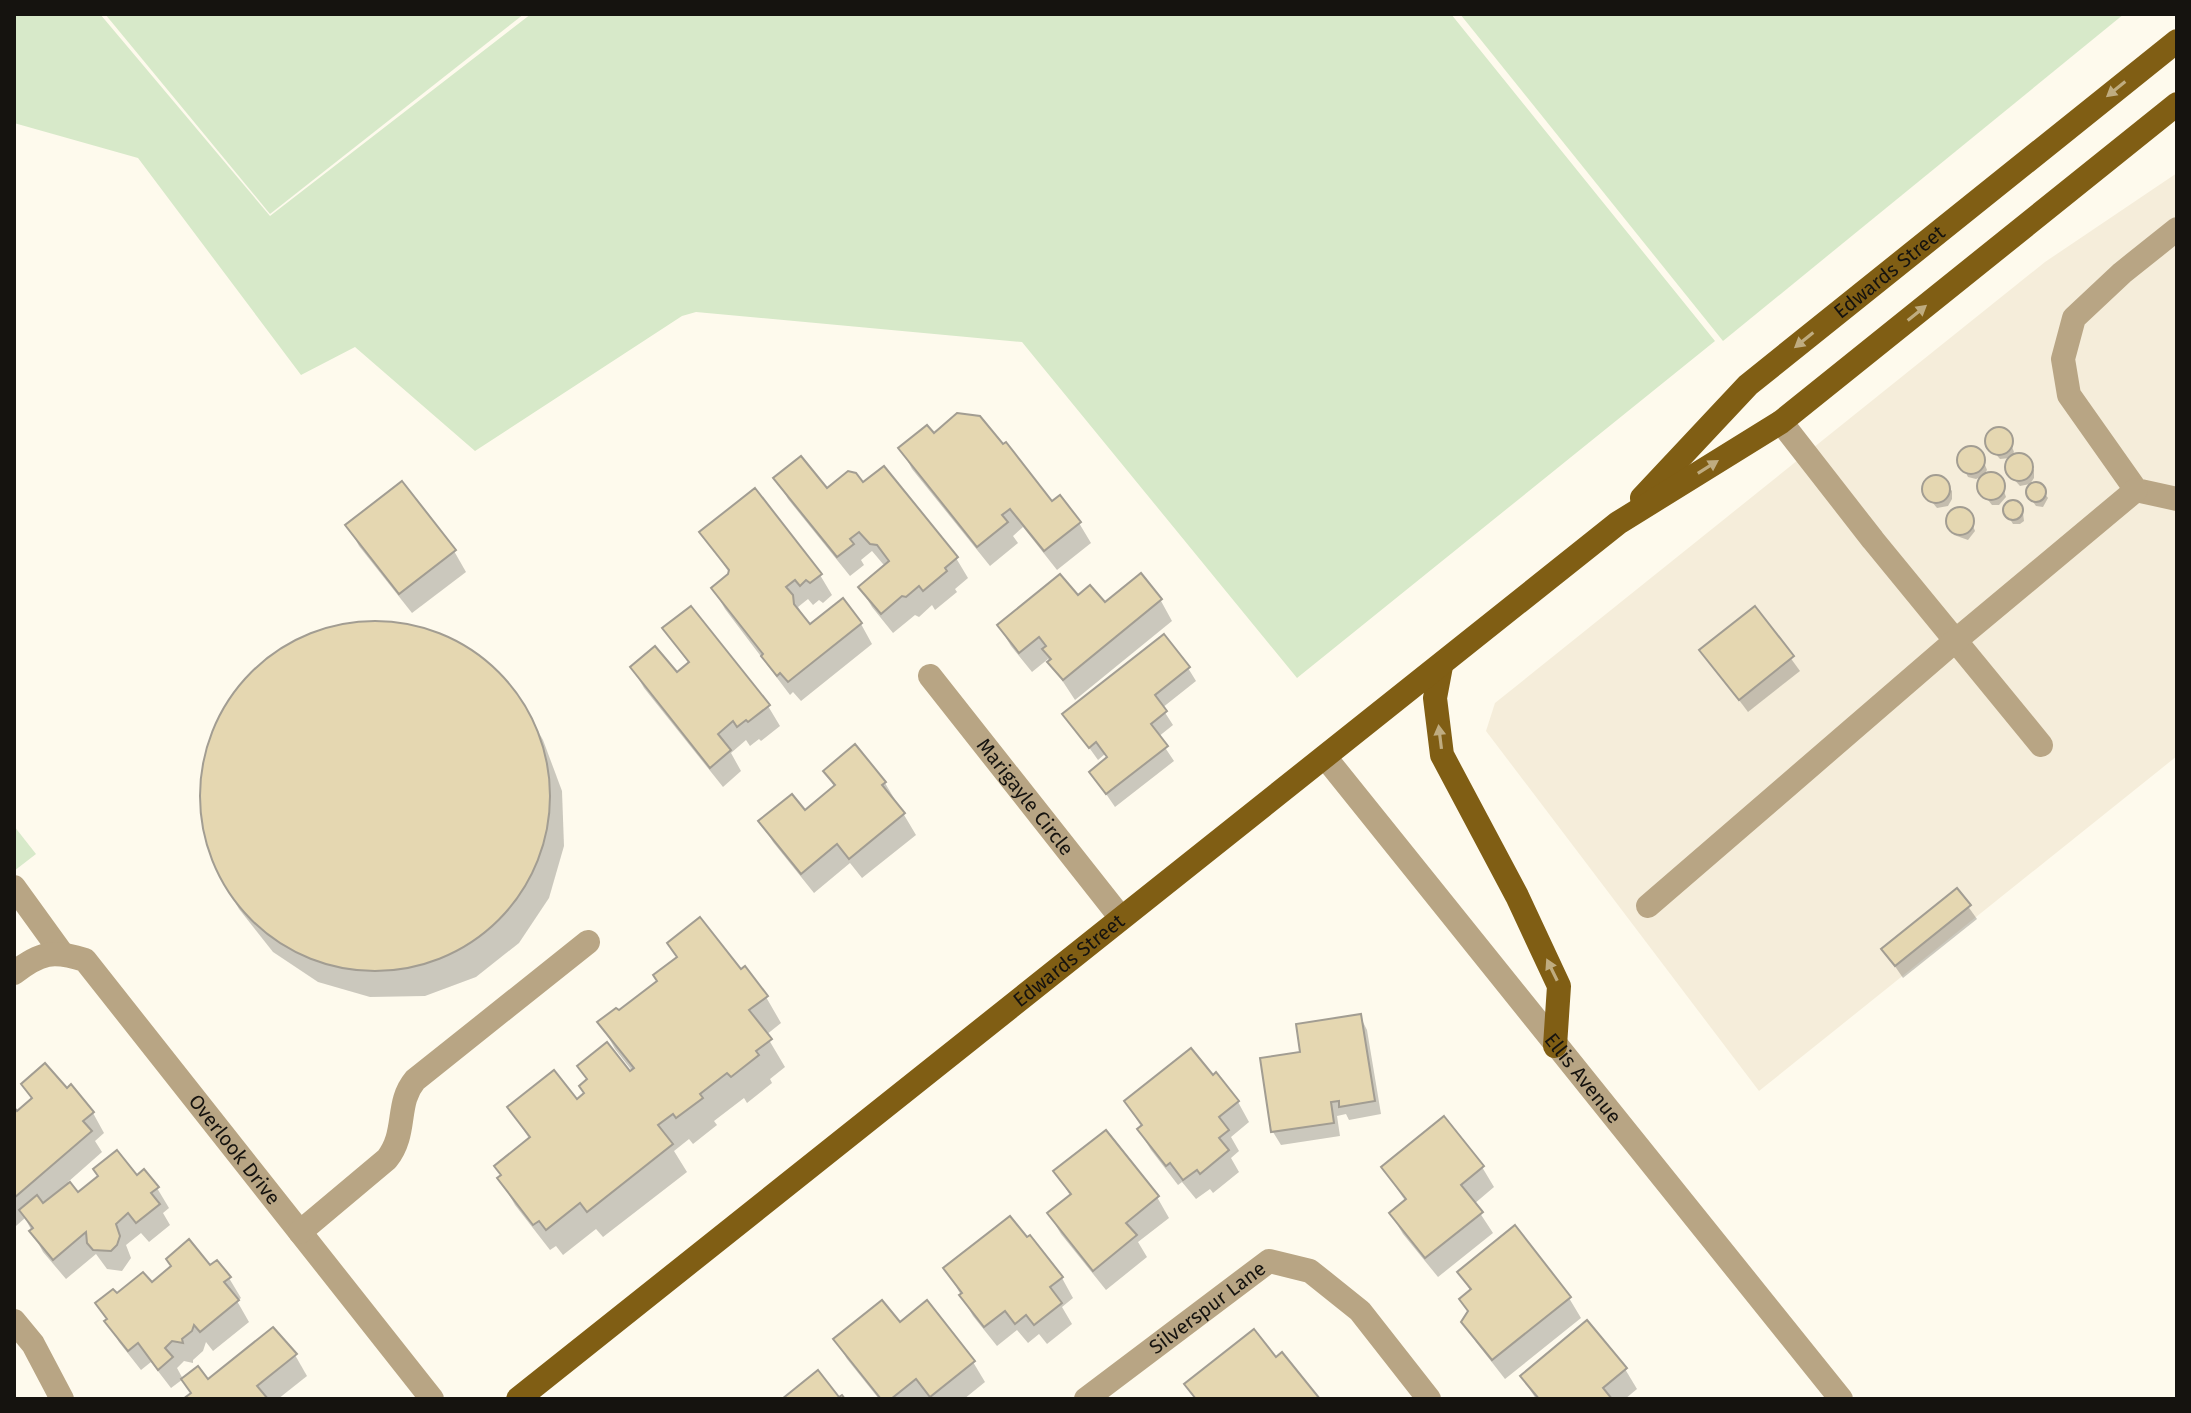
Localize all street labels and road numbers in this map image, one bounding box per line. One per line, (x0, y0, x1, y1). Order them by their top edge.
street label: Edwards Street (1829, 220, 1950, 323)
street label: Marigayle Circle (972, 734, 1079, 860)
street label: Edwards Street (1008, 908, 1130, 1012)
street label: Ellis Avenue (1540, 1028, 1627, 1128)
street label: Overlook Drive (184, 1089, 286, 1209)
street label: Silverspur Lane (1144, 1256, 1270, 1359)

